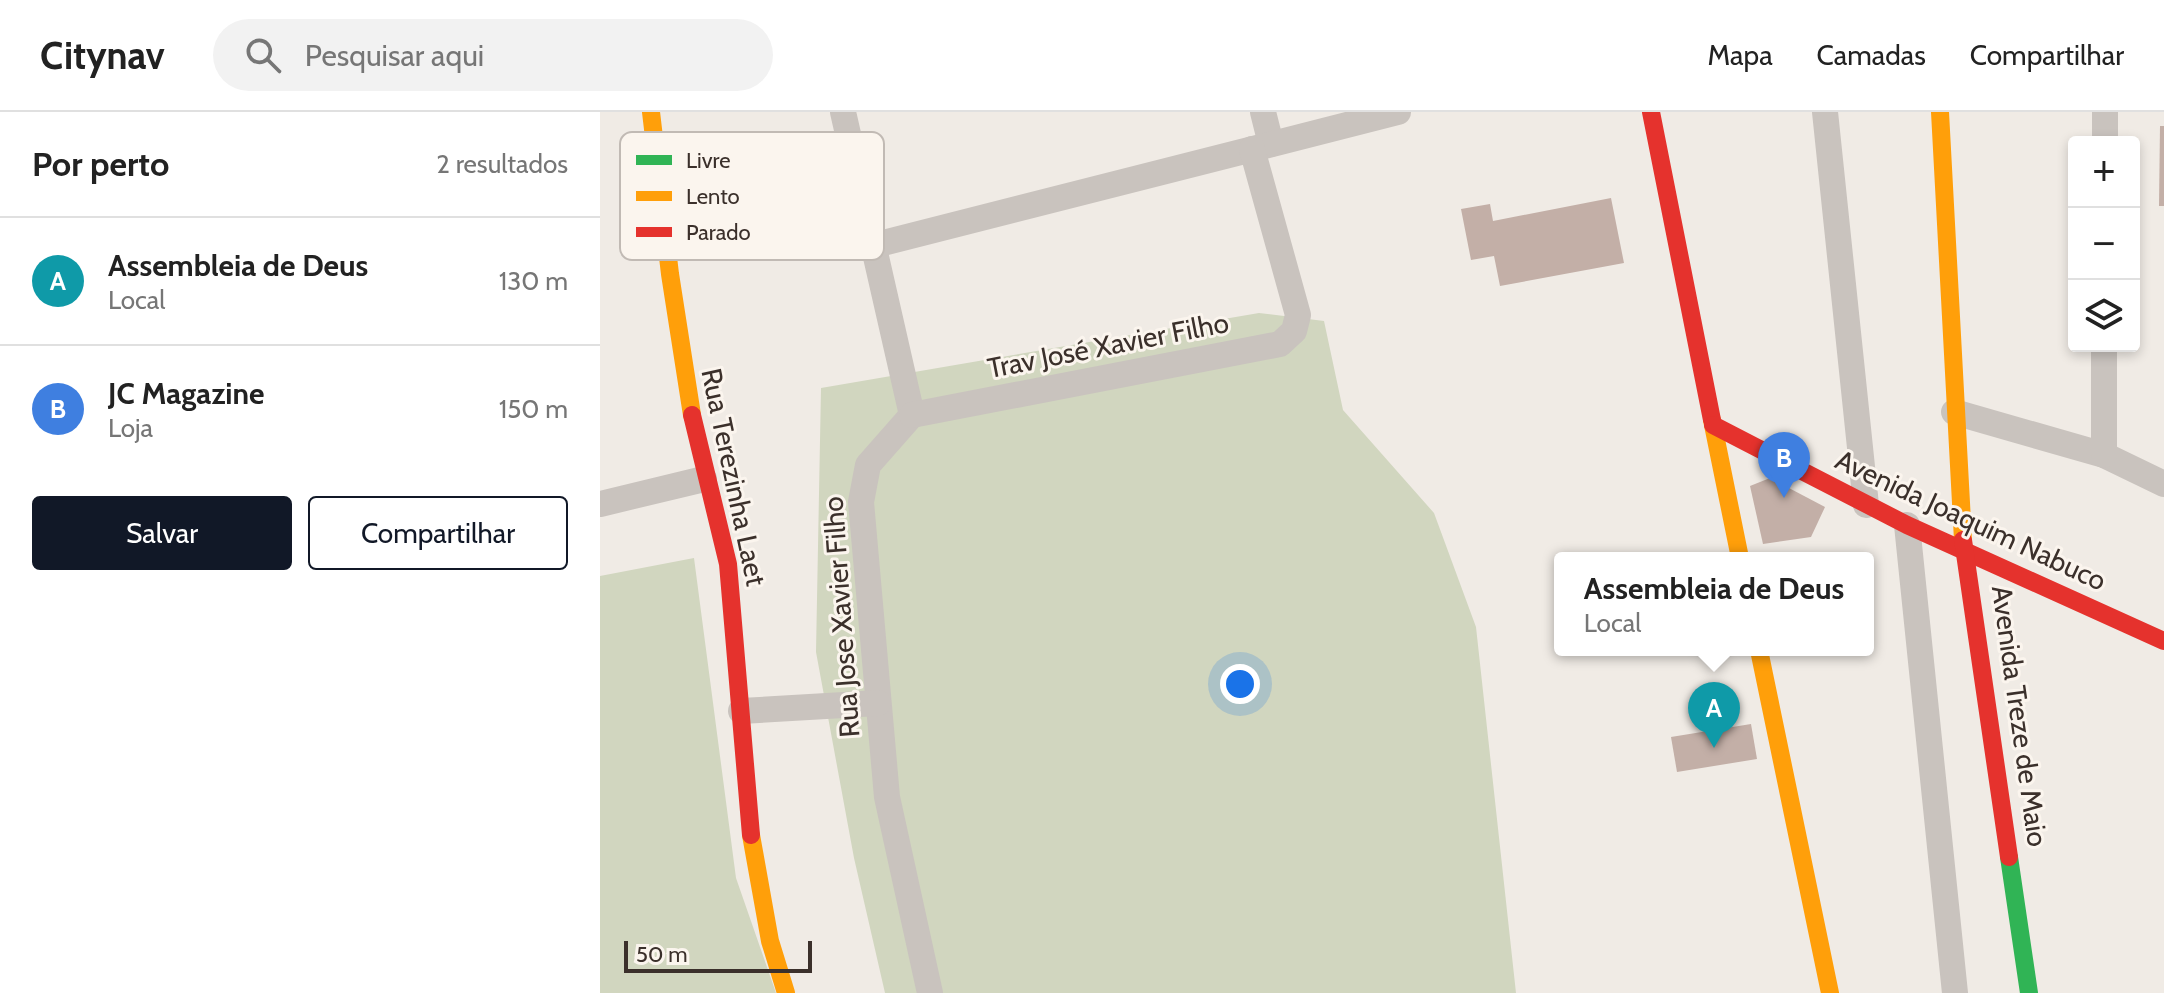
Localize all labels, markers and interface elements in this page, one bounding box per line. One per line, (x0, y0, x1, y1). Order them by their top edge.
search box (213, 19, 773, 91)
text: Citynav (40, 32, 165, 79)
icon: search (241, 33, 285, 77)
text: Pesquisar aqui (305, 37, 484, 74)
text: Mapa (1708, 38, 1773, 72)
text: Camadas (1817, 38, 1926, 72)
text: Compartilhar (1970, 38, 2124, 72)
legend (620, 132, 884, 260)
map controls (2068, 136, 2140, 352)
button: + (2068, 136, 2140, 208)
text: Por perto (32, 143, 169, 185)
text: Livre (686, 147, 730, 174)
text: 2 resultados (436, 148, 568, 180)
text: Lento (686, 183, 740, 210)
button: − (2068, 208, 2140, 280)
text: Parado (686, 219, 751, 246)
text: Assembleia de Deus (108, 247, 368, 284)
text: A (50, 265, 66, 297)
text: 130 m (499, 265, 568, 297)
button: layers (2068, 280, 2140, 352)
text: Local (108, 284, 166, 316)
street label: Trav José Xavier Filho (985, 305, 1231, 385)
street label: Rua Terezinha Laet (694, 365, 774, 589)
text: JC Magazine (108, 375, 265, 412)
text: B (50, 393, 66, 425)
text: 150 m (499, 393, 568, 425)
text: Loja (108, 412, 153, 444)
pin: B (1758, 432, 1810, 498)
street label: Avenida Joaquim Nabuco (1830, 442, 2112, 598)
street label: Rua Jose Xavier Filho (816, 495, 866, 739)
button: Salvar (32, 496, 292, 570)
button: Compartilhar (308, 496, 568, 570)
popup (1554, 552, 1874, 656)
text: Assembleia de Deus (1584, 570, 1844, 607)
street label: Avenida Treze de Maio (1985, 583, 2055, 849)
text: Local (1584, 607, 1641, 639)
your location (1220, 664, 1260, 704)
pin: A (1688, 682, 1740, 748)
scale bar (624, 937, 812, 973)
text: 50 m (636, 941, 688, 968)

